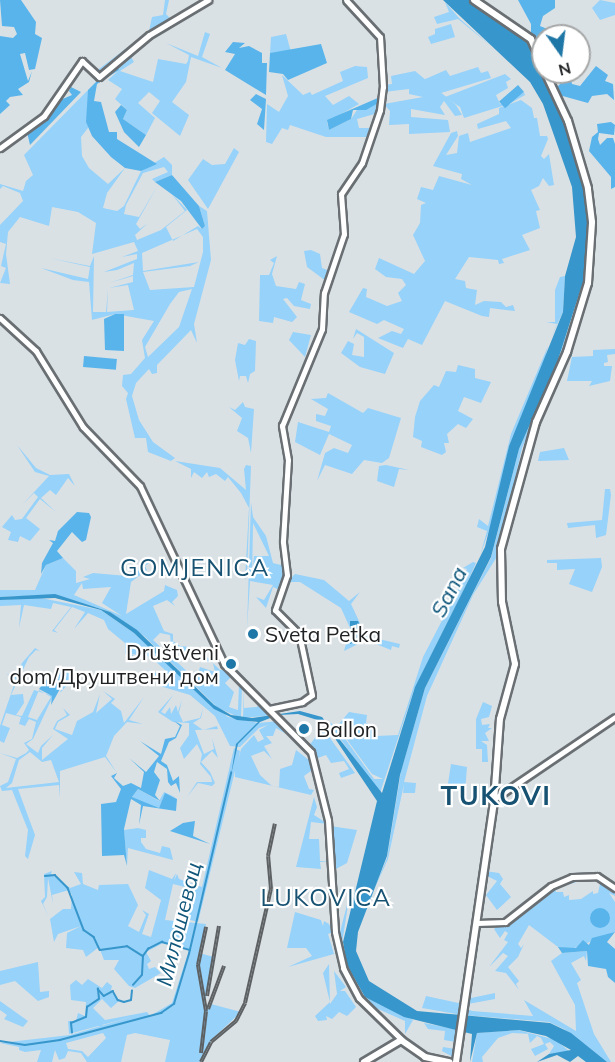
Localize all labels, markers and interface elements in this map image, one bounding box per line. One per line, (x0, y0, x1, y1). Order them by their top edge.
north arrow (531, 24, 591, 84)
text: N (557, 58, 573, 81)
district label: GOMJENICA (120, 554, 270, 582)
water label: Sana (425, 562, 473, 622)
place label: Sveta Petka (265, 621, 381, 647)
marker: Sveta Petka (246, 627, 260, 641)
place label: Društveni dom/Друштвени дом (9, 639, 219, 689)
marker: Društveni dom/Друштвени дом (224, 657, 238, 671)
place label: Ballon (316, 716, 377, 742)
marker: Ballon (297, 722, 311, 736)
district label: TUKOVI (441, 780, 551, 812)
water label: Милошевац (151, 859, 207, 989)
district label: LUKOVICA (260, 884, 392, 912)

